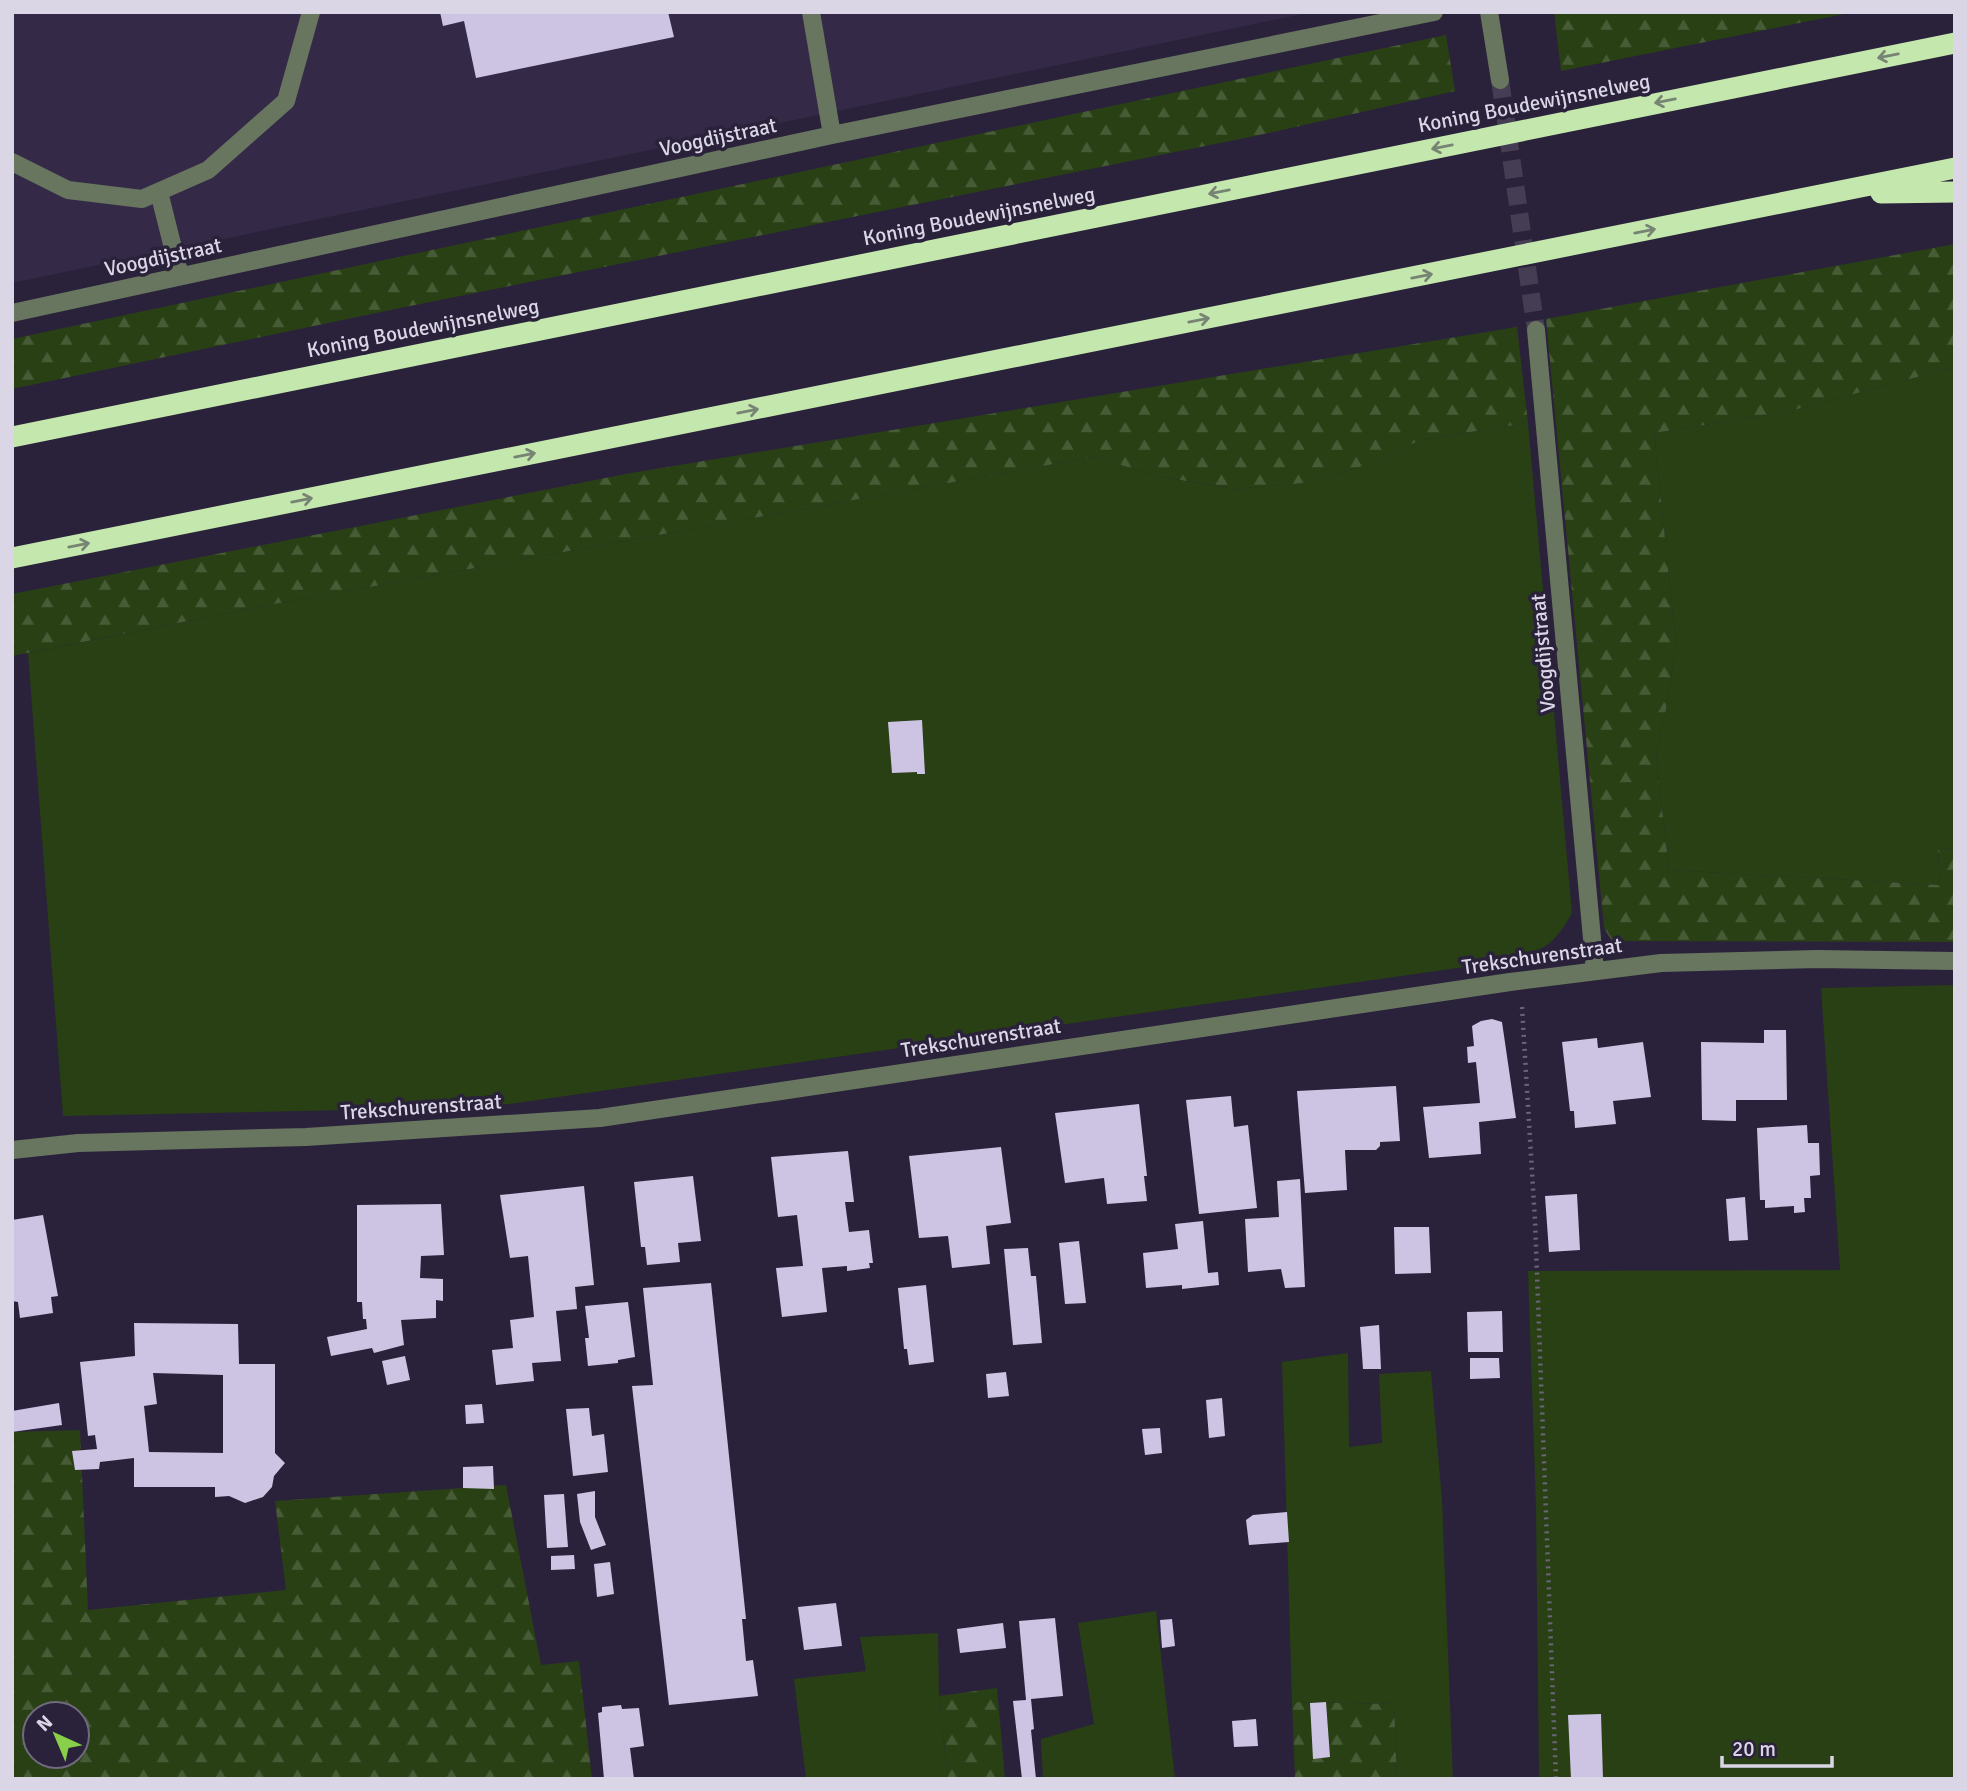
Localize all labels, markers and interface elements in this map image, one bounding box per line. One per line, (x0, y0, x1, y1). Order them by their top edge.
one-way arrow (1877, 50, 1900, 64)
street label: Koning Boudewijnsnelweg (1416, 68, 1652, 138)
one-way arrow (1654, 95, 1677, 109)
street label: Voogdijstraat (657, 112, 779, 162)
one-way arrow (1431, 140, 1454, 154)
street label: Koning Boudewijnsnelweg (861, 181, 1097, 251)
one-way arrow (1208, 185, 1231, 199)
one-way arrow (1633, 223, 1656, 237)
street label: Voogdijstraat (102, 232, 224, 282)
one-way arrow (1410, 268, 1433, 282)
street label: Koning Boudewijnsnelweg (305, 293, 541, 363)
one-way arrow (1187, 313, 1210, 327)
one-way arrow (736, 403, 759, 417)
one-way arrow (513, 448, 536, 462)
one-way arrow (290, 493, 313, 507)
one-way arrow (67, 538, 90, 551)
street label: Voogdijstraat (1525, 593, 1561, 713)
street label: Trekschurenstraat (1460, 932, 1624, 980)
street label: Trekschurenstraat (899, 1013, 1063, 1063)
street label: Trekschurenstraat (340, 1088, 502, 1126)
north arrow (21, 1700, 91, 1770)
text: N (32, 1710, 58, 1737)
scale bar (1722, 1724, 1832, 1768)
text: 20 m (1732, 1736, 1776, 1762)

